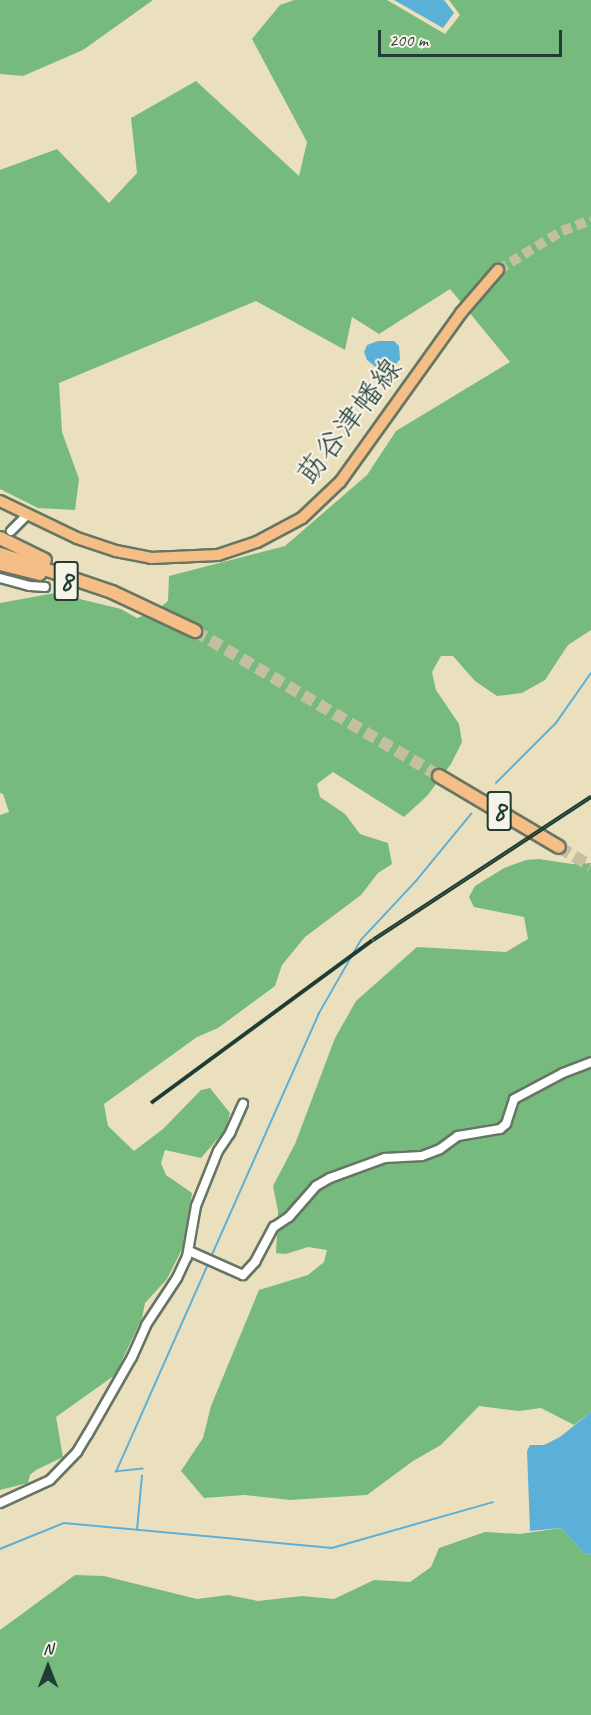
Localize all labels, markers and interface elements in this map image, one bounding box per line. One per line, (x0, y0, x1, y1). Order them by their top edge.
scale bar (381, 18, 566, 56)
text: 200 m (389, 29, 428, 51)
street label: 莇谷津幡線 (289, 351, 409, 491)
road number: 8 (52, 556, 80, 606)
road number: 8 (486, 786, 512, 836)
north arrow (18, 1637, 78, 1697)
text: N (43, 1639, 53, 1659)

